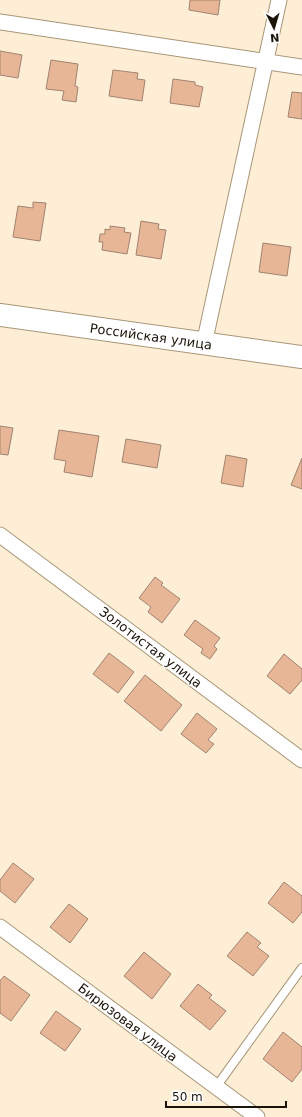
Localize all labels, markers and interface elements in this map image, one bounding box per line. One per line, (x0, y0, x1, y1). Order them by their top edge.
north arrow (254, 8, 294, 48)
text: N (270, 31, 280, 44)
street label: Российская улица (89, 320, 213, 352)
street label: Золотистая улица (96, 604, 205, 691)
street label: Бирюзовая улица (75, 980, 180, 1065)
scale bar (166, 1083, 286, 1109)
text: 50 m (172, 1090, 203, 1104)

